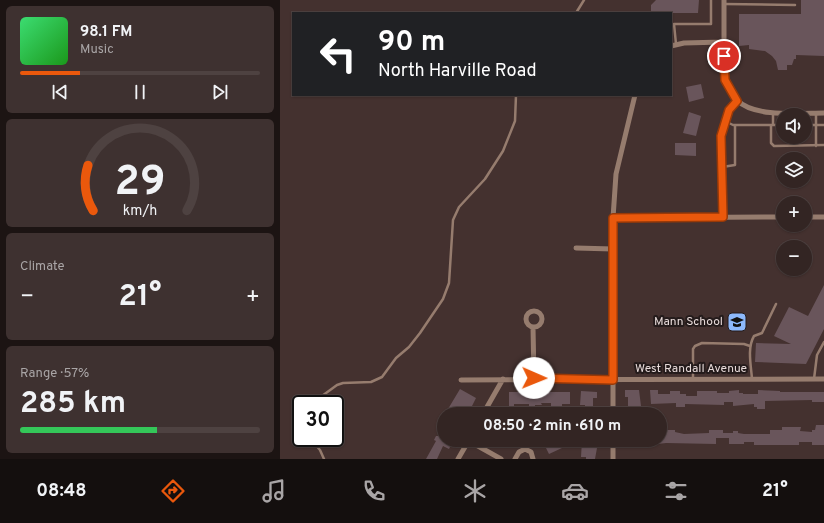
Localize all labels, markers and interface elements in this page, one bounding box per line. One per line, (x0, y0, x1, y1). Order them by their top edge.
text: 98.1 FM (80, 23, 132, 42)
text: 90 m (378, 25, 445, 61)
icon: left (312, 28, 364, 80)
pin (707, 39, 741, 73)
text: Music (80, 42, 114, 58)
icon: arrive (713, 45, 735, 67)
text: North Harville Road (378, 60, 537, 83)
icon: previous (49, 81, 71, 103)
icon: pause (129, 81, 151, 103)
icon: next (209, 81, 231, 103)
map controls (776, 108, 812, 276)
button: sound (776, 108, 812, 144)
button: layers (776, 152, 812, 188)
text: 29 (115, 157, 166, 210)
button: + (776, 196, 812, 232)
text: km/h (123, 201, 157, 219)
button: − (776, 240, 812, 276)
text: Climate (20, 259, 65, 275)
text: 21° (119, 279, 161, 316)
text: − (20, 284, 34, 311)
text: + (246, 284, 260, 311)
school or university icon: Mann School (726, 311, 748, 333)
place label: Mann School (654, 314, 723, 330)
position arrow (513, 357, 555, 399)
street label: West Randall Avenue (635, 361, 747, 377)
text: Range · 57% (20, 366, 89, 382)
text: 285 km (20, 386, 126, 423)
speed limit sign: 30 (292, 395, 344, 447)
text: 08:50 · 2 min · 610 m (483, 417, 621, 436)
icon: directions (159, 477, 187, 505)
icon: music (260, 477, 288, 505)
icon: phone (360, 477, 388, 505)
icon: climate (461, 477, 489, 505)
icon: car (561, 477, 589, 505)
icon: filters (662, 477, 690, 505)
text: 08:48 (36, 480, 87, 503)
text: 21° (762, 480, 788, 503)

